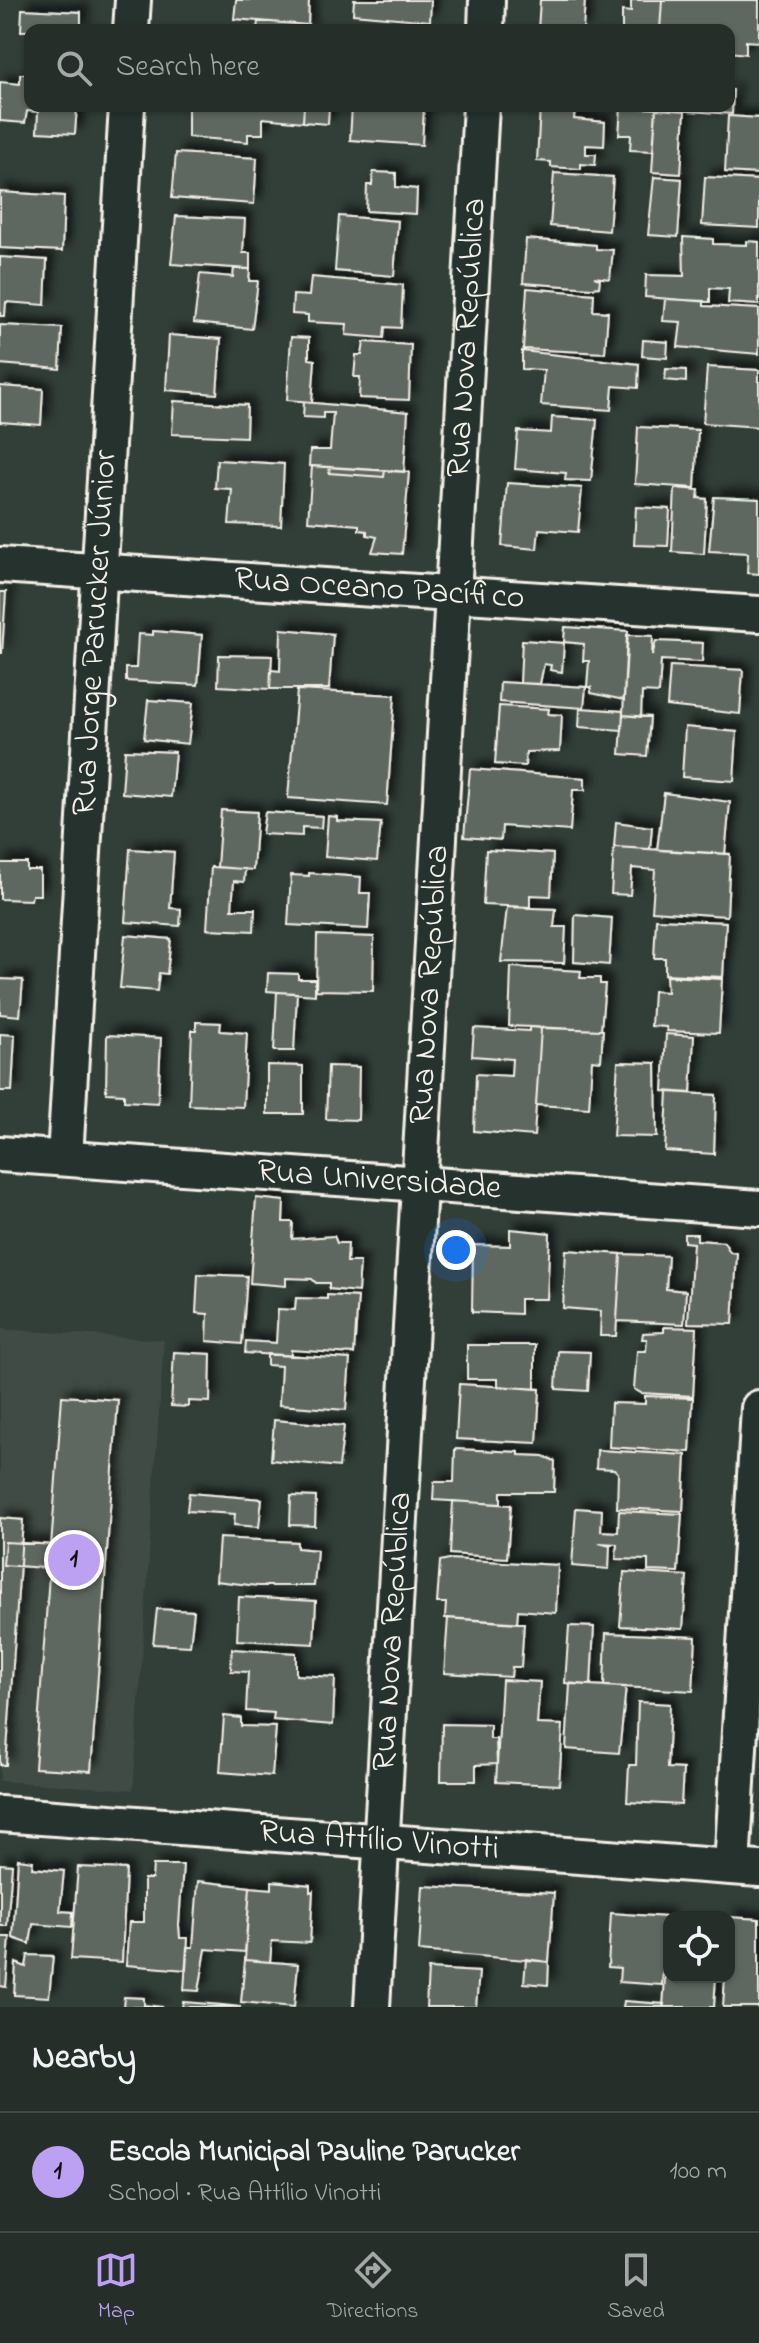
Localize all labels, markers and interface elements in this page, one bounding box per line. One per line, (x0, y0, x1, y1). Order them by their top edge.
search box (24, 24, 735, 112)
icon: search (52, 46, 96, 90)
text: Search here (116, 46, 260, 90)
street label: Rua Nova República (435, 197, 501, 479)
street label: Rua Jorge Parucker Júnior (60, 448, 132, 817)
street label: Rua Oceano Pacífico (232, 555, 526, 624)
street label: Rua Nova República (398, 844, 464, 1126)
street label: Rua Universidade (255, 1147, 504, 1215)
your location (436, 1230, 476, 1270)
street label: Rua Nova República (361, 1490, 426, 1773)
pin: 1 (48, 1530, 100, 1590)
street label: Rua Attílio Vinotti (257, 1808, 501, 1875)
map controls (663, 1911, 735, 1983)
button: locate (663, 1911, 735, 1983)
text: Nearby (32, 2034, 136, 2084)
text: Escola Municipal Pauline Parucker (108, 2131, 520, 2175)
text: 1 (54, 2153, 62, 2191)
text: 100 m (670, 2153, 727, 2191)
text: School · Rua Attílio Vinotti (108, 2175, 381, 2213)
tab: Map (94, 2248, 138, 2328)
tab: Directions (327, 2248, 418, 2328)
tab: Saved (607, 2248, 665, 2328)

